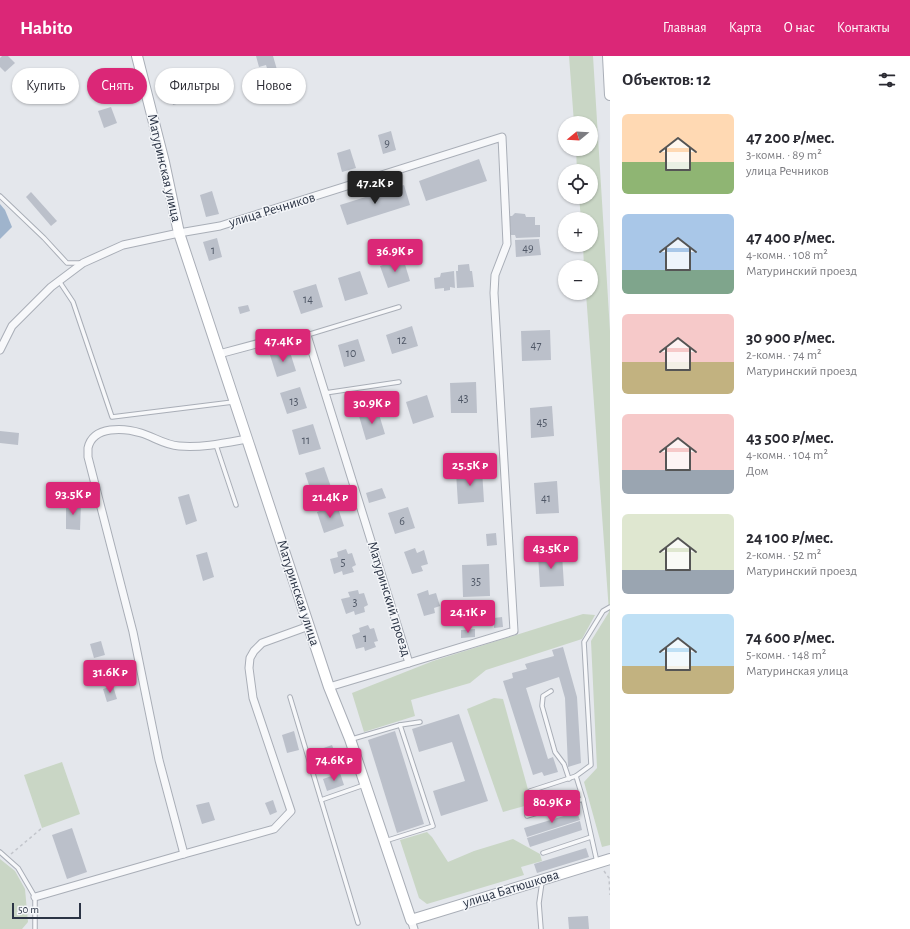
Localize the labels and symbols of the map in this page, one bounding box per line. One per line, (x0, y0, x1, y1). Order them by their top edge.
street label: Матуринская улица (145, 113, 183, 224)
north arrow (558, 116, 598, 156)
house number: 9 (384, 137, 390, 149)
pin: 47.2K ₽ (338, 171, 412, 205)
street label: улица Речников (226, 190, 317, 230)
pin: 36.9K ₽ (358, 239, 432, 273)
house number: 49 (522, 242, 534, 254)
house number: 1 (211, 244, 215, 256)
house number: 14 (303, 293, 313, 305)
pin: 47.4K ₽ (246, 329, 320, 363)
house number: 12 (397, 334, 407, 346)
house number: 47 (531, 339, 541, 351)
house number: 10 (346, 347, 356, 359)
pin: 30.9K ₽ (335, 391, 409, 425)
house number: 43 (458, 392, 468, 404)
house number: 13 (289, 395, 299, 407)
house number: 45 (537, 416, 547, 428)
house number: 11 (302, 434, 310, 446)
pin: 25.5K ₽ (433, 453, 507, 487)
pin: 93.5K ₽ (36, 482, 110, 516)
pin: 21.4K ₽ (293, 485, 367, 519)
house number: 41 (541, 492, 551, 504)
house number: 6 (399, 515, 405, 527)
pin: 43.5K ₽ (514, 536, 588, 570)
street label: Матуринская улица (274, 538, 322, 648)
street label: Матуринский проезд (365, 540, 413, 658)
house number: 5 (340, 556, 346, 568)
house number: 35 (471, 575, 481, 587)
house number: 3 (353, 596, 358, 608)
pin: 24.1K ₽ (431, 600, 505, 634)
house number: 1 (363, 632, 367, 644)
pin: 31.6K ₽ (73, 660, 147, 694)
pin: 74.6K ₽ (297, 748, 371, 782)
pin: 80.9K ₽ (515, 790, 589, 824)
street label: улица Батюшкова (460, 868, 561, 911)
scale bar (12, 901, 81, 920)

